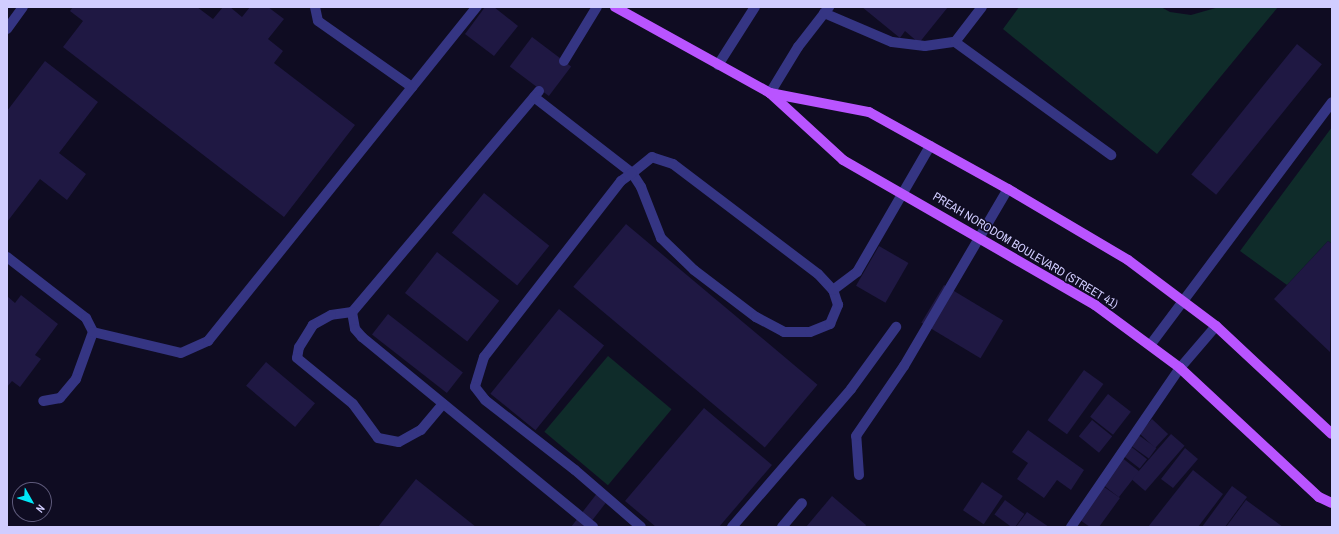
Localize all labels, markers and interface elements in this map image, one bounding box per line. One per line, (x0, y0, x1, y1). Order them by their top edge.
street label: PREAH NORODOM BOULEVARD (STREET 41) (930, 190, 1120, 312)
north arrow (12, 482, 52, 522)
text: N (33, 502, 48, 516)

